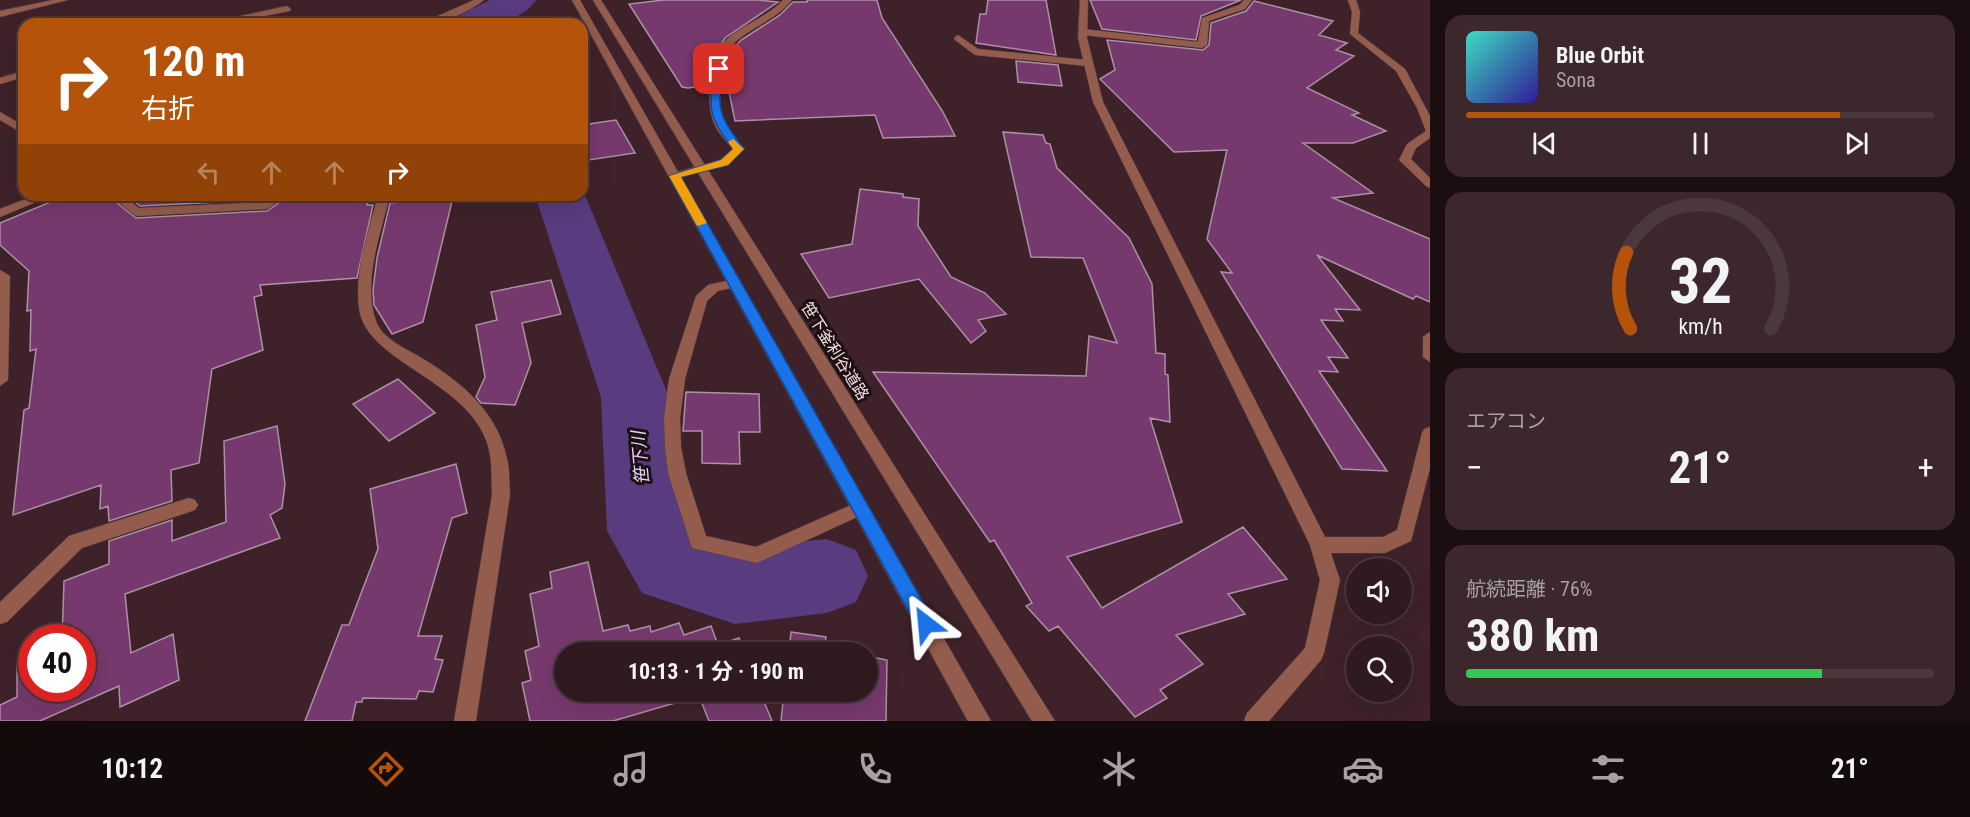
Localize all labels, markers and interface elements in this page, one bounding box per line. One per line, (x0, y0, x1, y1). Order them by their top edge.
text: 120 m (141, 37, 246, 86)
icon: right (42, 42, 120, 120)
pin (693, 43, 744, 94)
text: Blue Orbit (1556, 43, 1644, 68)
icon: arrive (702, 52, 735, 85)
text: Sona (1556, 68, 1596, 92)
text: 右折 (141, 93, 195, 125)
icon: previous (1528, 127, 1561, 160)
icon: pause (1684, 127, 1717, 160)
icon: next (1840, 127, 1873, 160)
icon: left (192, 156, 225, 189)
icon: ahead (255, 156, 288, 189)
icon: ahead (318, 156, 351, 189)
icon: right (381, 156, 414, 189)
text: 32 (1668, 245, 1732, 318)
street label: 笹下釜利谷道路 (797, 298, 873, 404)
text: km/h (1678, 315, 1722, 340)
text: エアコン (1466, 409, 1546, 433)
water label: 笹下川 (627, 428, 653, 486)
text: 21° (1669, 441, 1732, 494)
text: − (1466, 448, 1483, 487)
text: + (1918, 448, 1934, 487)
map controls (1346, 558, 1412, 702)
button: sound (1346, 558, 1412, 624)
text: 航続距離 · 76% (1466, 577, 1592, 601)
position arrow (894, 592, 958, 656)
text: 380 km (1466, 609, 1599, 662)
speed limit sign: 40 (18, 624, 96, 702)
button: search (1346, 636, 1412, 702)
text: 10:13 · 1 分 · 190 m (628, 659, 804, 684)
icon: directions (365, 748, 407, 790)
icon: music (610, 748, 652, 790)
icon: phone (854, 748, 896, 790)
icon: climate (1098, 748, 1140, 790)
icon: car (1342, 748, 1384, 790)
icon: filters (1587, 748, 1629, 790)
text: 10:12 (101, 753, 163, 785)
text: 21° (1831, 753, 1869, 785)

